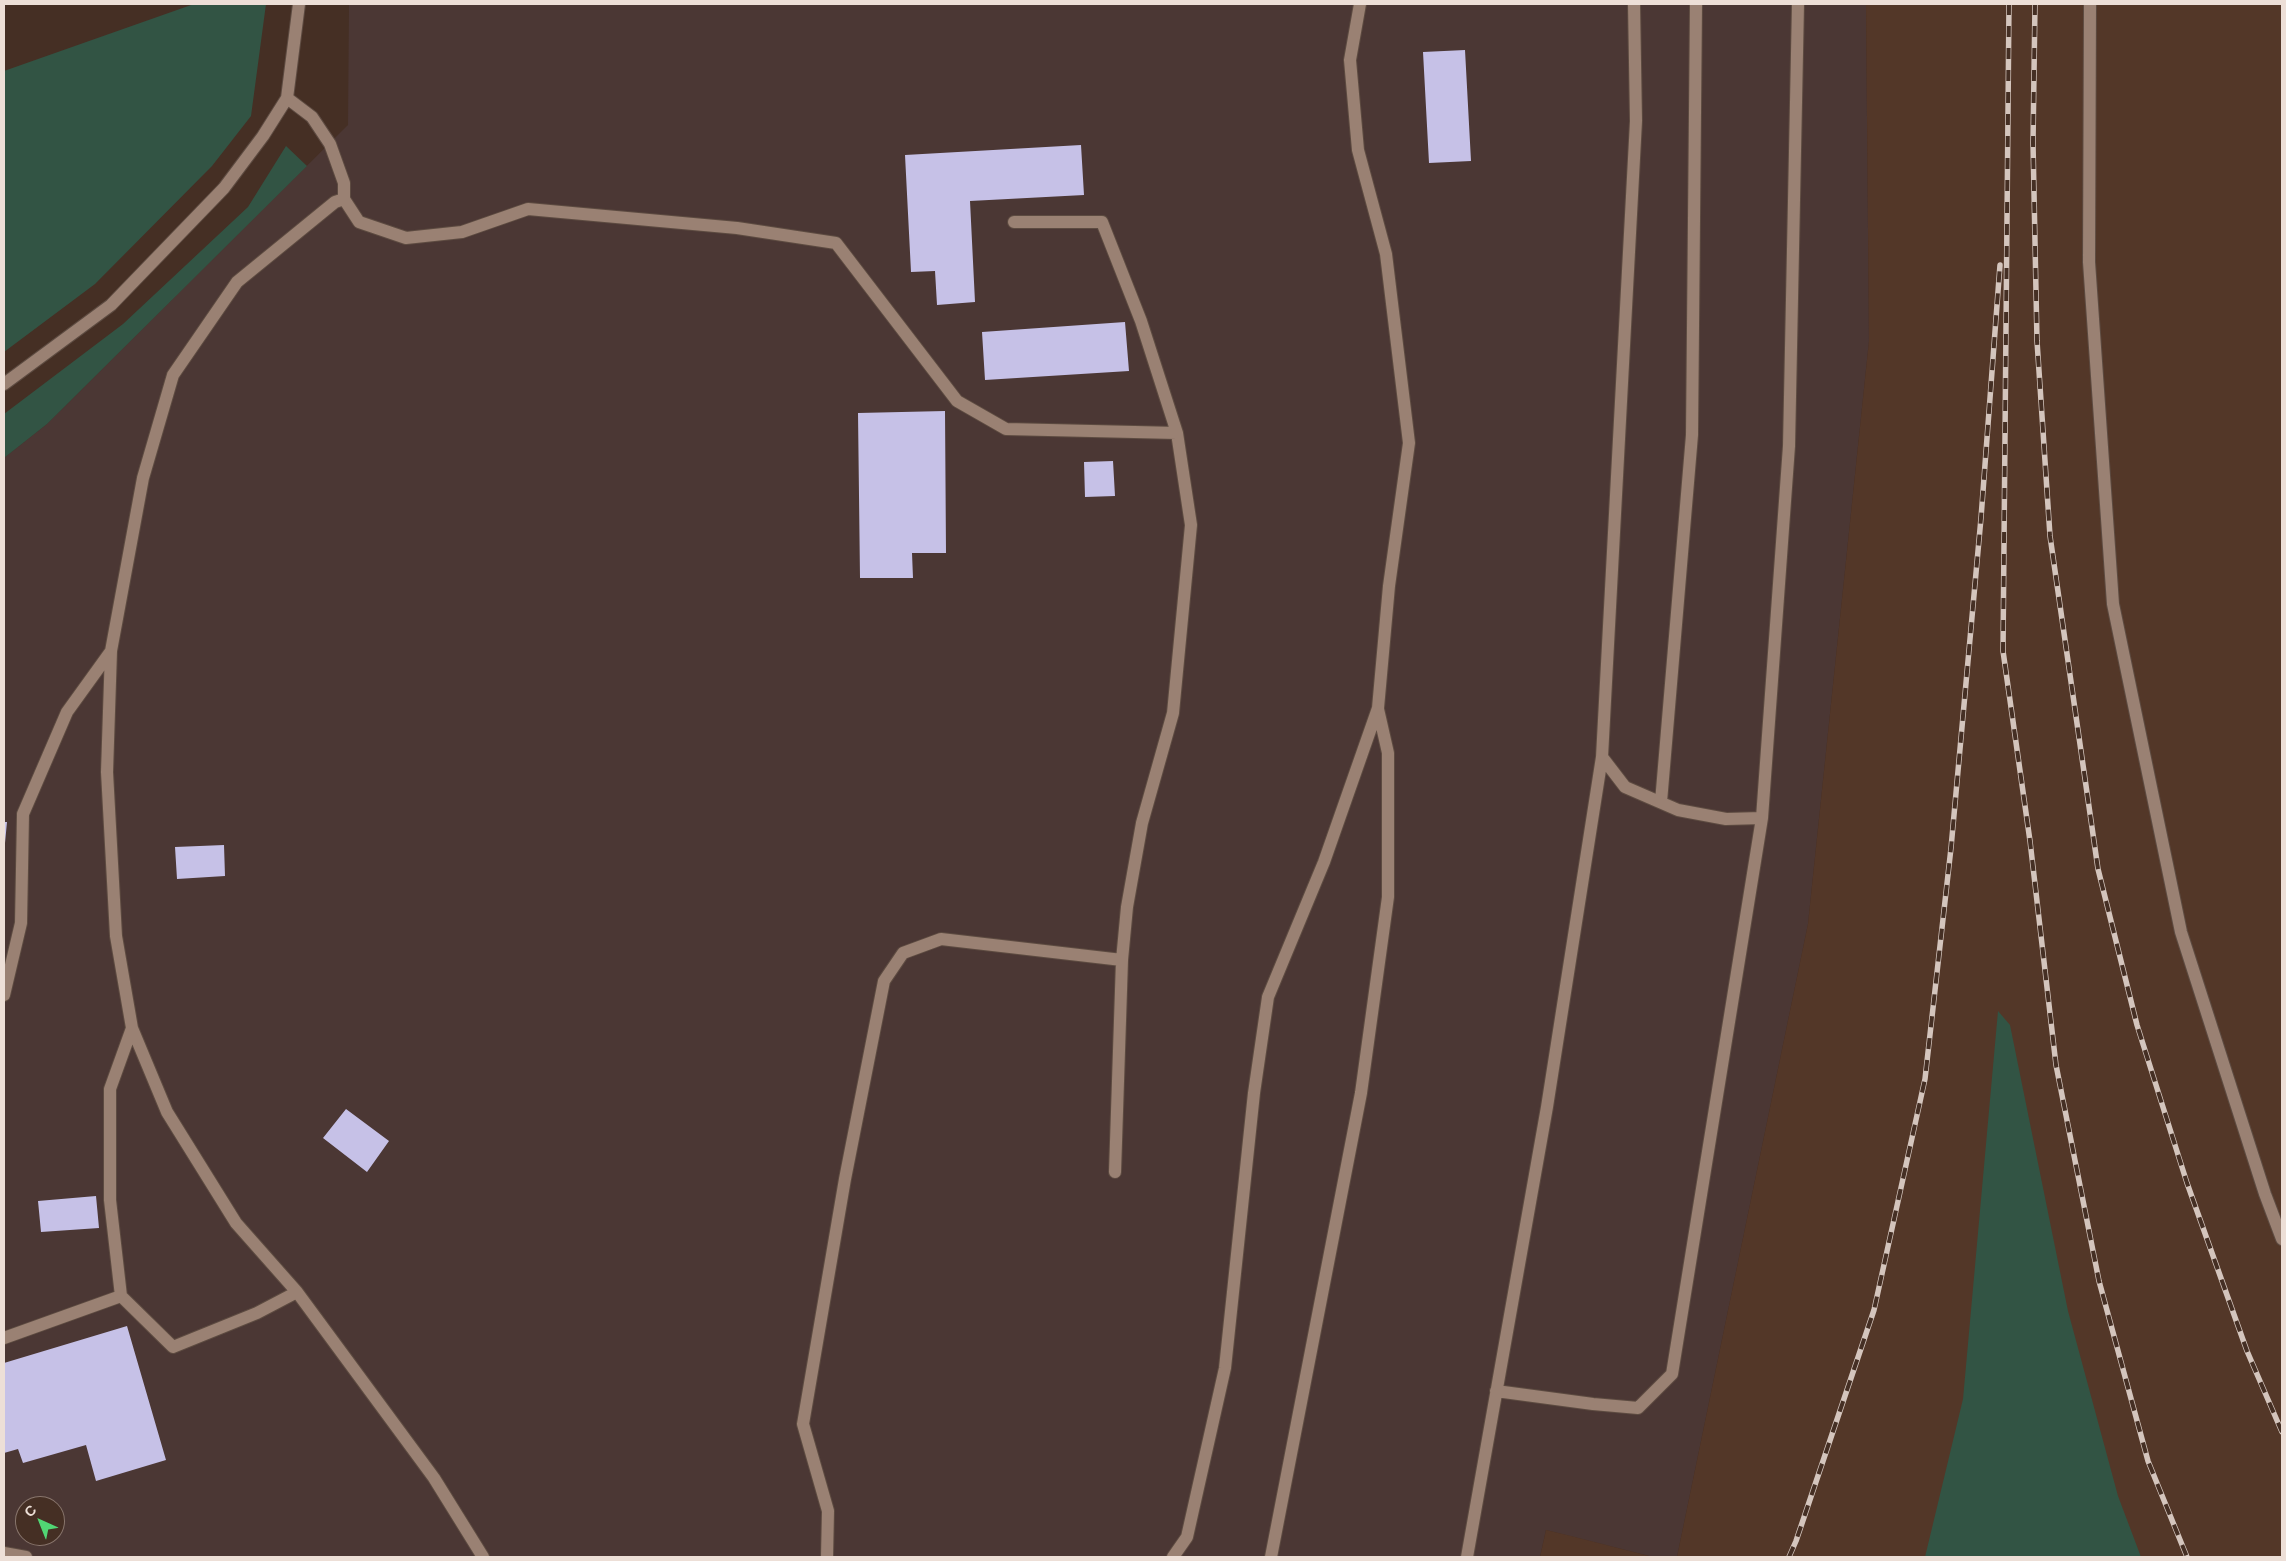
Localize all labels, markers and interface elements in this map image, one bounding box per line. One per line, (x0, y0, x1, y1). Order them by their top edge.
north arrow (15, 1496, 65, 1546)
text: С (20, 1501, 40, 1521)

